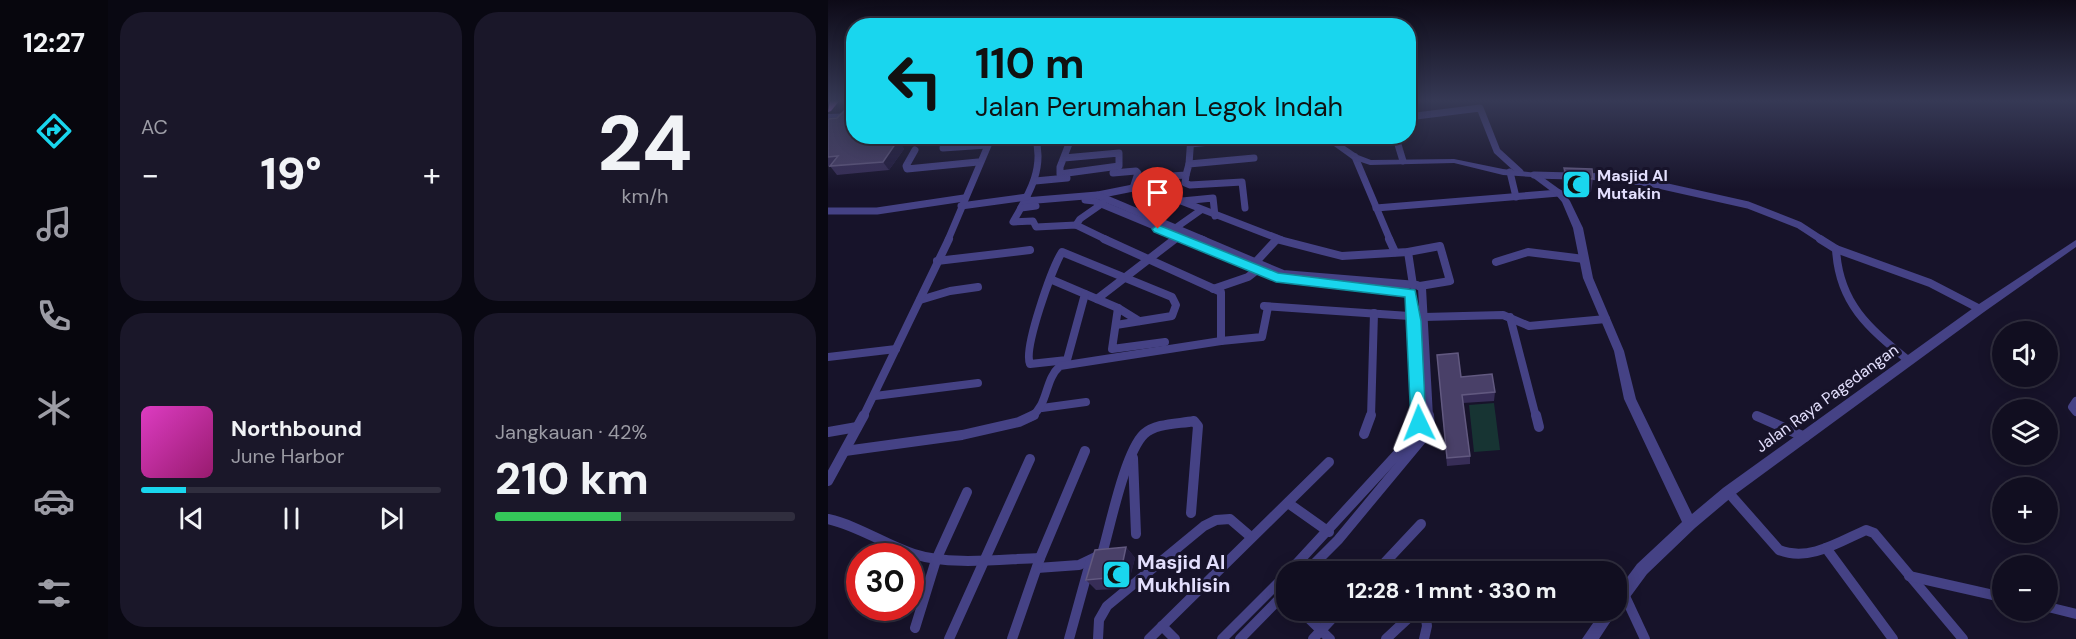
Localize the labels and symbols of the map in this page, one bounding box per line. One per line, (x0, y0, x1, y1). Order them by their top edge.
place label: Masjid Al Mutakin (1597, 165, 1668, 204)
pin (1132, 167, 1183, 229)
mosque icon: Masjid Al Mutakin (1560, 168, 1592, 200)
street label: Jalan Raya Pagedangan (1751, 339, 1903, 457)
position arrow (1387, 391, 1451, 455)
speed limit sign: 30 (846, 543, 924, 621)
place label: Masjid Al Mukhlisin (1137, 549, 1230, 598)
mosque icon: Masjid Al Mukhlisin (1100, 558, 1132, 590)

